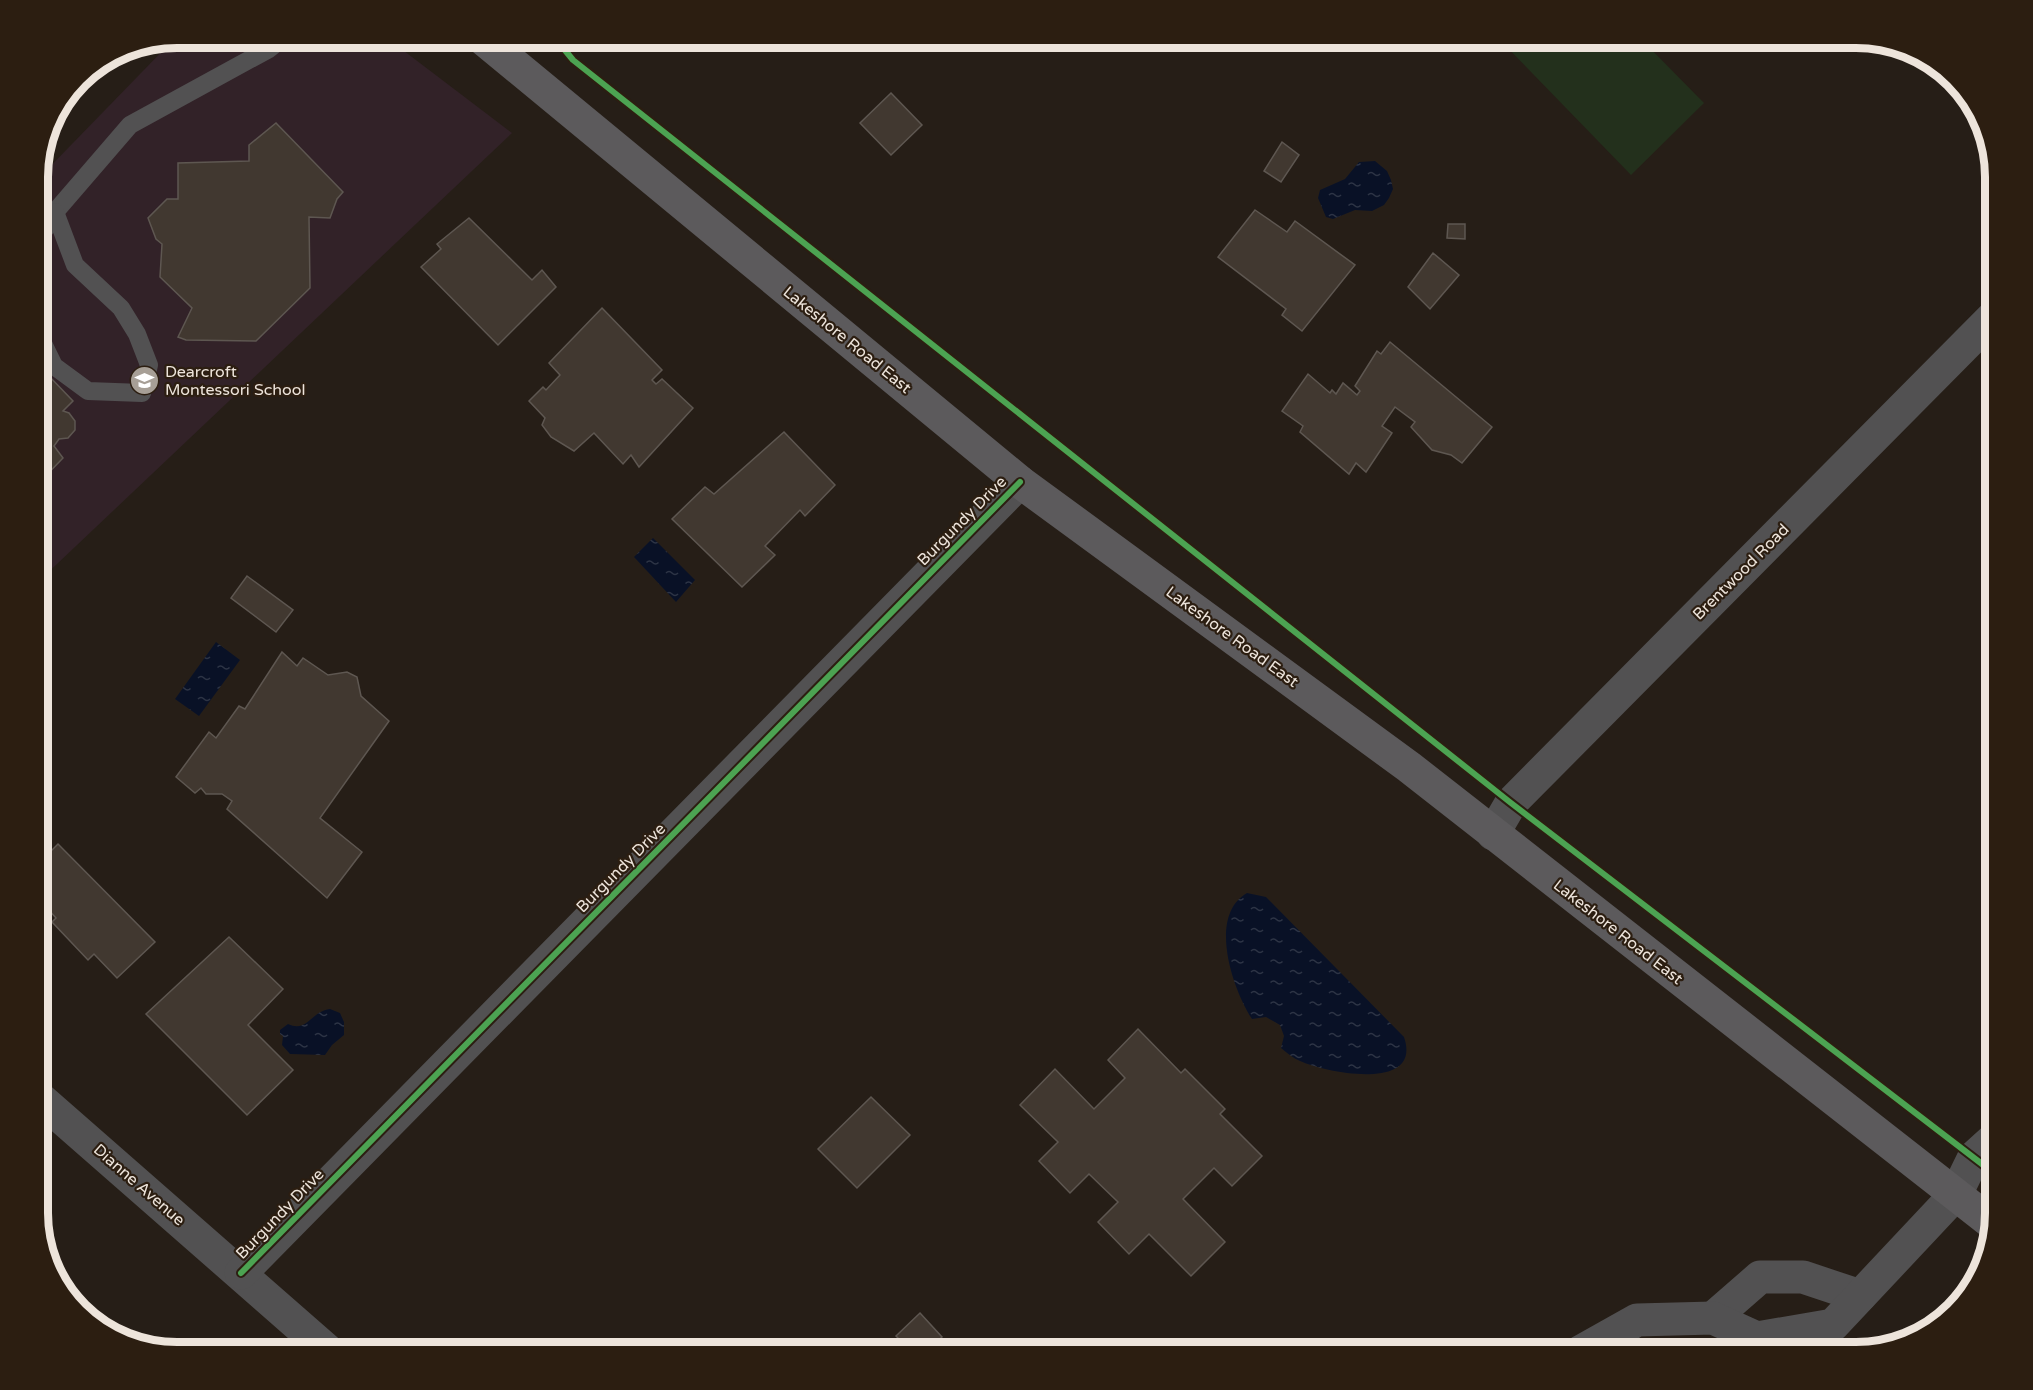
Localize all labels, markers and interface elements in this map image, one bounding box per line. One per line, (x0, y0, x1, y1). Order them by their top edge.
street label: Lakeshore Road East (779, 282, 915, 398)
place label: Dearcroft Montessori School (165, 362, 306, 400)
school or university icon: Dearcroft Montessori School (128, 365, 160, 397)
street label: Burgundy Drive (913, 472, 1011, 570)
street label: Brentwood Road (1689, 520, 1793, 624)
street label: Lakeshore Road East (1162, 582, 1302, 692)
street label: Burgundy Drive (572, 819, 670, 917)
street label: Lakeshore Road East (1549, 875, 1687, 989)
street label: Dianne Avenue (89, 1140, 189, 1230)
street label: Burgundy Drive (232, 1164, 328, 1264)

